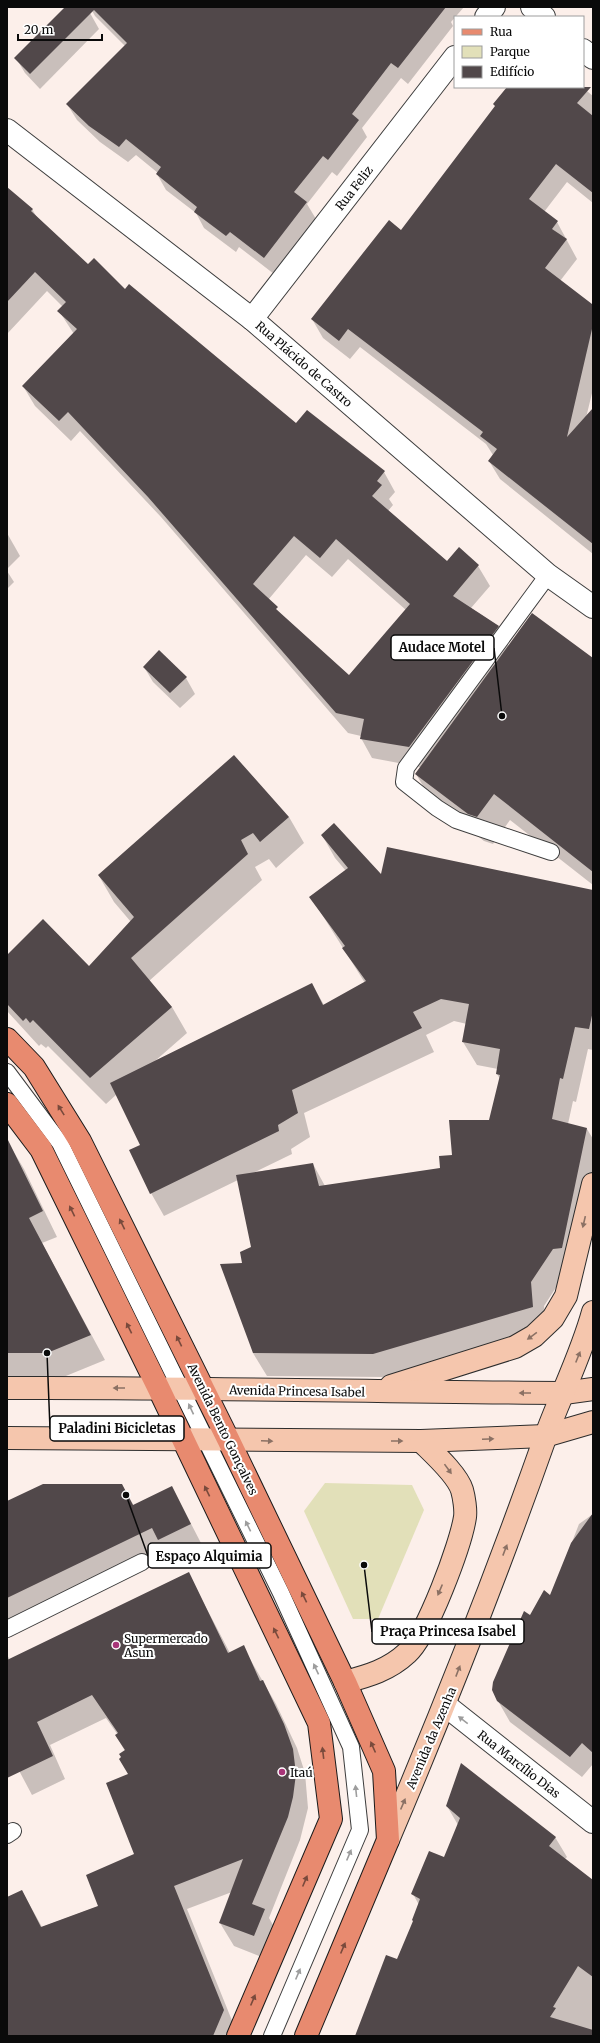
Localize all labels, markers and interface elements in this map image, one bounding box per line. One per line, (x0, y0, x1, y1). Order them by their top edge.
scale bar (18, 16, 102, 42)
legend (454, 16, 584, 88)
text: 20 m (24, 22, 53, 37)
text: Rua (490, 24, 513, 39)
text: Parque (490, 44, 530, 59)
text: Edifício (490, 64, 534, 79)
street label: Rua Feliz (332, 162, 376, 213)
street label: Rua Plácido de Castro (253, 318, 355, 410)
callout: Audace Motel (391, 635, 494, 660)
text: Audace Motel (398, 639, 485, 656)
one-way arrow (57, 1104, 64, 1116)
one-way arrow (69, 1205, 75, 1217)
one-way arrow (581, 1216, 587, 1228)
one-way arrow (118, 1219, 125, 1230)
one-way arrow (126, 1322, 132, 1333)
one-way arrow (527, 1332, 537, 1340)
one-way arrow (176, 1335, 183, 1347)
one-way arrow (575, 1351, 581, 1362)
street label: Avenida Bento Gonçalves (184, 1360, 262, 1497)
street label: Avenida Princesa Isabel (228, 1382, 365, 1400)
one-way arrow (112, 1385, 125, 1391)
one-way arrow (518, 1390, 531, 1396)
one-way arrow (188, 1404, 194, 1415)
callout: Paladini Bicicletas (50, 1416, 184, 1441)
text: Paladini Bicicletas (58, 1420, 176, 1437)
one-way arrow (482, 1435, 494, 1442)
one-way arrow (261, 1437, 273, 1444)
one-way arrow (391, 1438, 404, 1444)
one-way arrow (444, 1464, 452, 1474)
one-way arrow (204, 1485, 210, 1497)
one-way arrow (245, 1520, 251, 1532)
callout: Espaço Alquimia (148, 1543, 271, 1568)
one-way arrow (503, 1543, 509, 1555)
text: Espaço Alquimia (155, 1548, 263, 1565)
one-way arrow (437, 1585, 443, 1597)
one-way arrow (301, 1591, 307, 1602)
callout: Praça Princesa Isabel (372, 1619, 524, 1644)
text: Praça Princesa Isabel (380, 1623, 516, 1640)
one-way arrow (273, 1627, 279, 1639)
place label: Supermercado Asun (123, 1631, 208, 1660)
marker: Supermercado Asun (111, 1640, 121, 1650)
one-way arrow (312, 1663, 319, 1675)
one-way arrow (456, 1665, 462, 1677)
street label: Avenida da Azenha (402, 1684, 459, 1792)
one-way arrow (458, 1716, 469, 1724)
street label: Rua Marcílio Dias (475, 1727, 563, 1801)
one-way arrow (370, 1742, 376, 1753)
one-way arrow (320, 1747, 326, 1759)
place label: Itaú (290, 1765, 313, 1780)
marker: Itaú (277, 1767, 287, 1777)
one-way arrow (353, 1785, 359, 1797)
one-way arrow (400, 1799, 406, 1810)
one-way arrow (346, 1849, 352, 1860)
one-way arrow (302, 1875, 308, 1887)
one-way arrow (340, 1942, 346, 1954)
one-way arrow (295, 1969, 301, 1980)
one-way arrow (250, 1995, 256, 2006)

